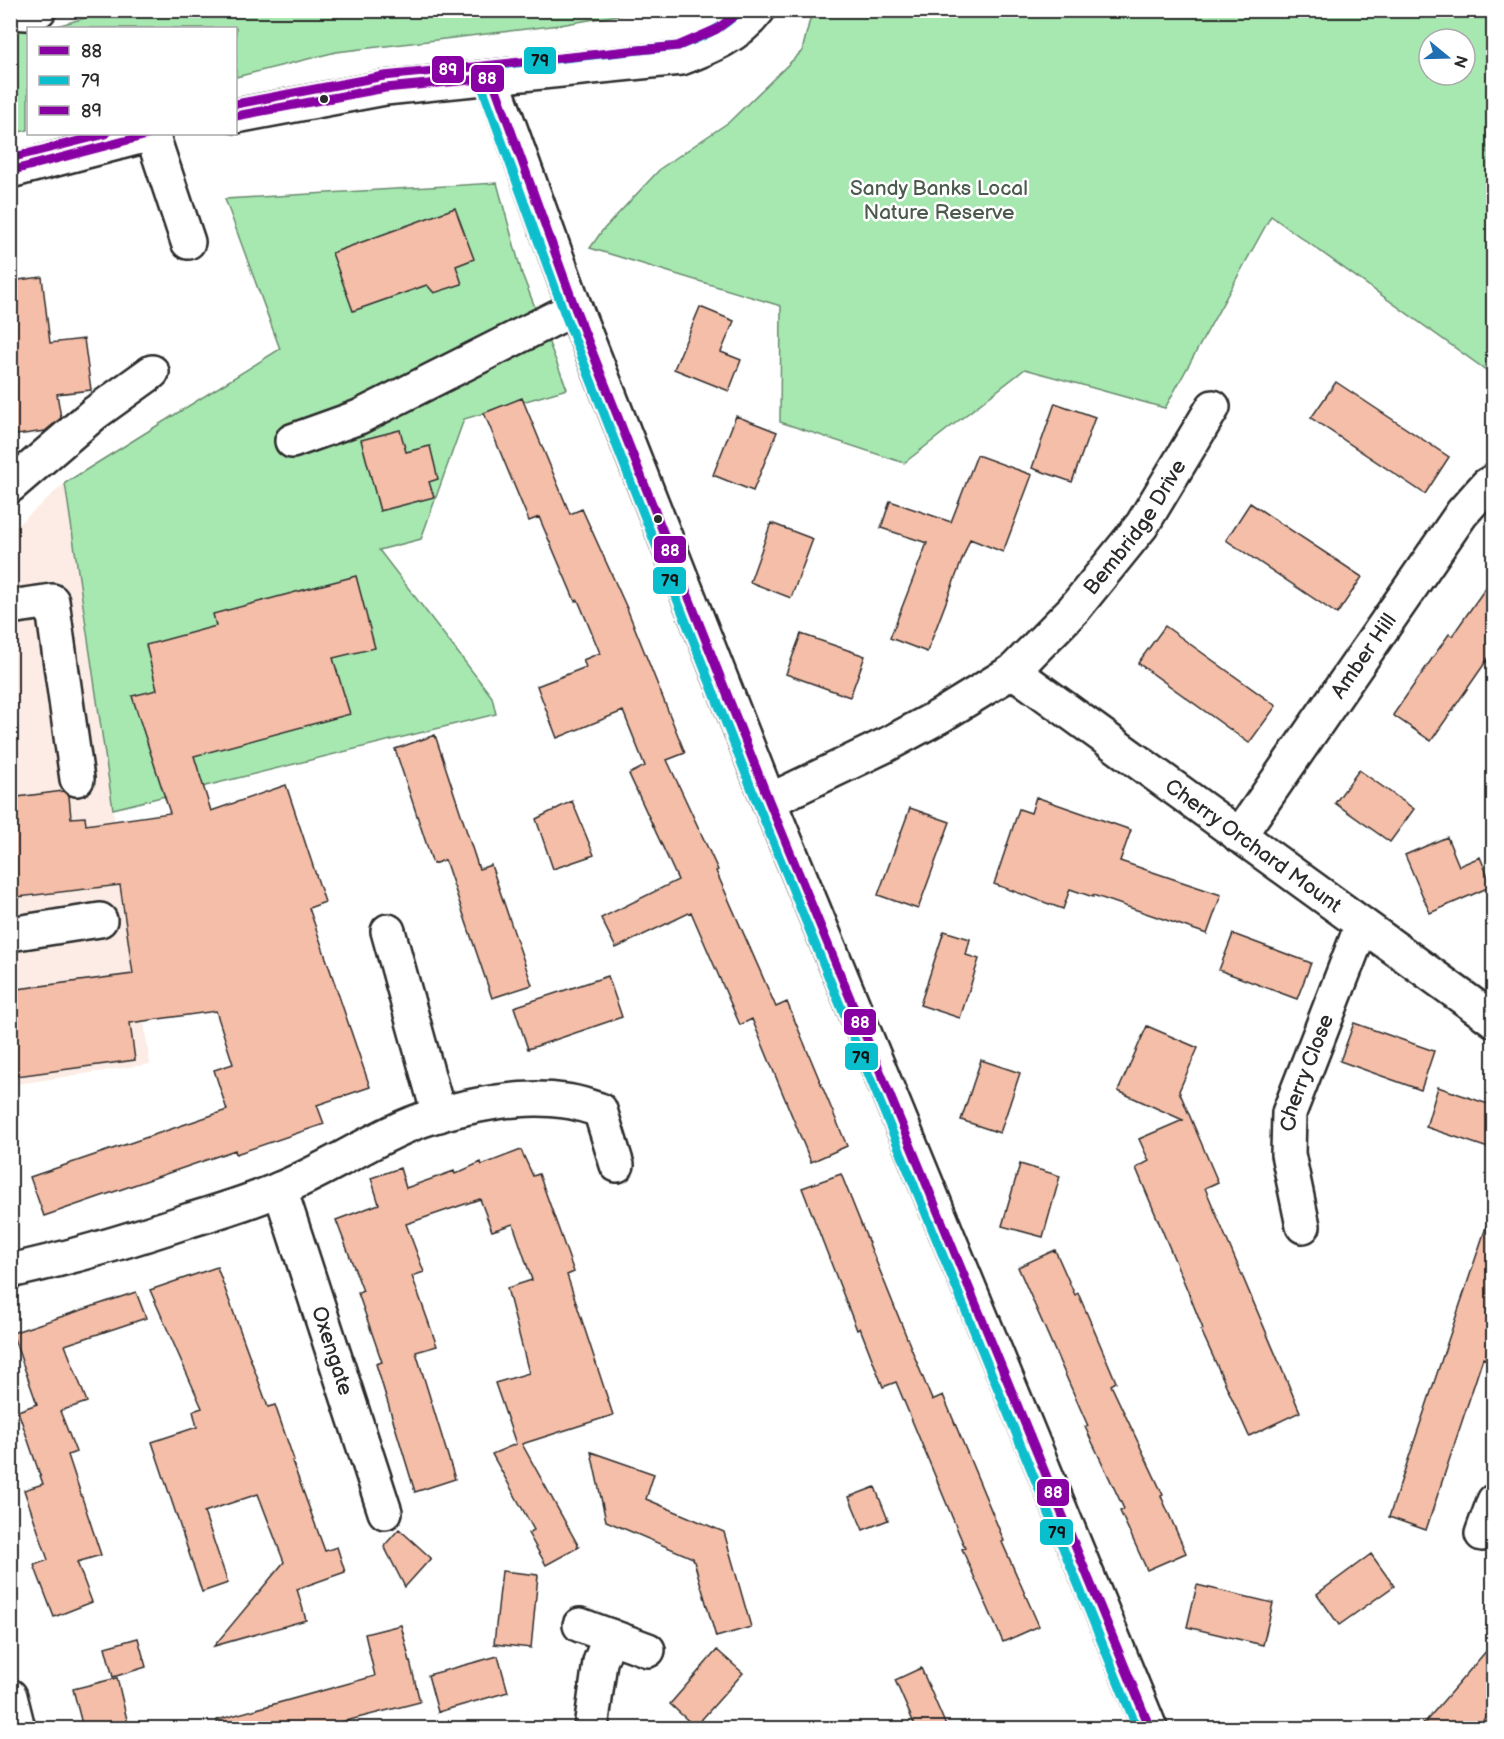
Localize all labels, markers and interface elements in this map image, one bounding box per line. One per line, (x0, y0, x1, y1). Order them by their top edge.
legend (27, 27, 237, 135)
north arrow (1417, 27, 1477, 87)
text: 88 (81, 41, 102, 62)
line badge: 79 (523, 46, 557, 75)
text: 79 (531, 52, 549, 71)
text: N (1449, 53, 1471, 70)
line badge: 89 (431, 55, 465, 84)
text: 89 (439, 61, 458, 80)
line badge: 88 (470, 64, 505, 93)
text: 88 (477, 70, 497, 89)
text: 79 (81, 71, 100, 92)
unlabelled marker (318, 93, 330, 105)
text: 89 (81, 101, 102, 122)
park label: Sandy Banks Local Nature Reserve (850, 176, 1028, 225)
street label: Bembridge Drive (1078, 455, 1191, 600)
unlabelled marker (652, 513, 664, 525)
line badge: 88 (653, 535, 687, 564)
text: 88 (660, 542, 680, 561)
line badge: 79 (652, 566, 687, 595)
text: 79 (661, 572, 679, 591)
street label: Amber Hill (1325, 609, 1401, 703)
street label: Cherry Orchard Mount (1160, 773, 1347, 918)
line badge: 88 (843, 1008, 877, 1036)
street label: Cherry Close (1276, 1010, 1339, 1132)
text: 88 (850, 1014, 870, 1033)
line badge: 79 (844, 1042, 879, 1071)
text: 79 (852, 1049, 870, 1068)
street label: Oxengate (306, 1303, 359, 1398)
line badge: 88 (1036, 1478, 1070, 1507)
text: 88 (1043, 1484, 1063, 1503)
line badge: 79 (1039, 1518, 1074, 1546)
text: 79 (1048, 1524, 1066, 1543)

